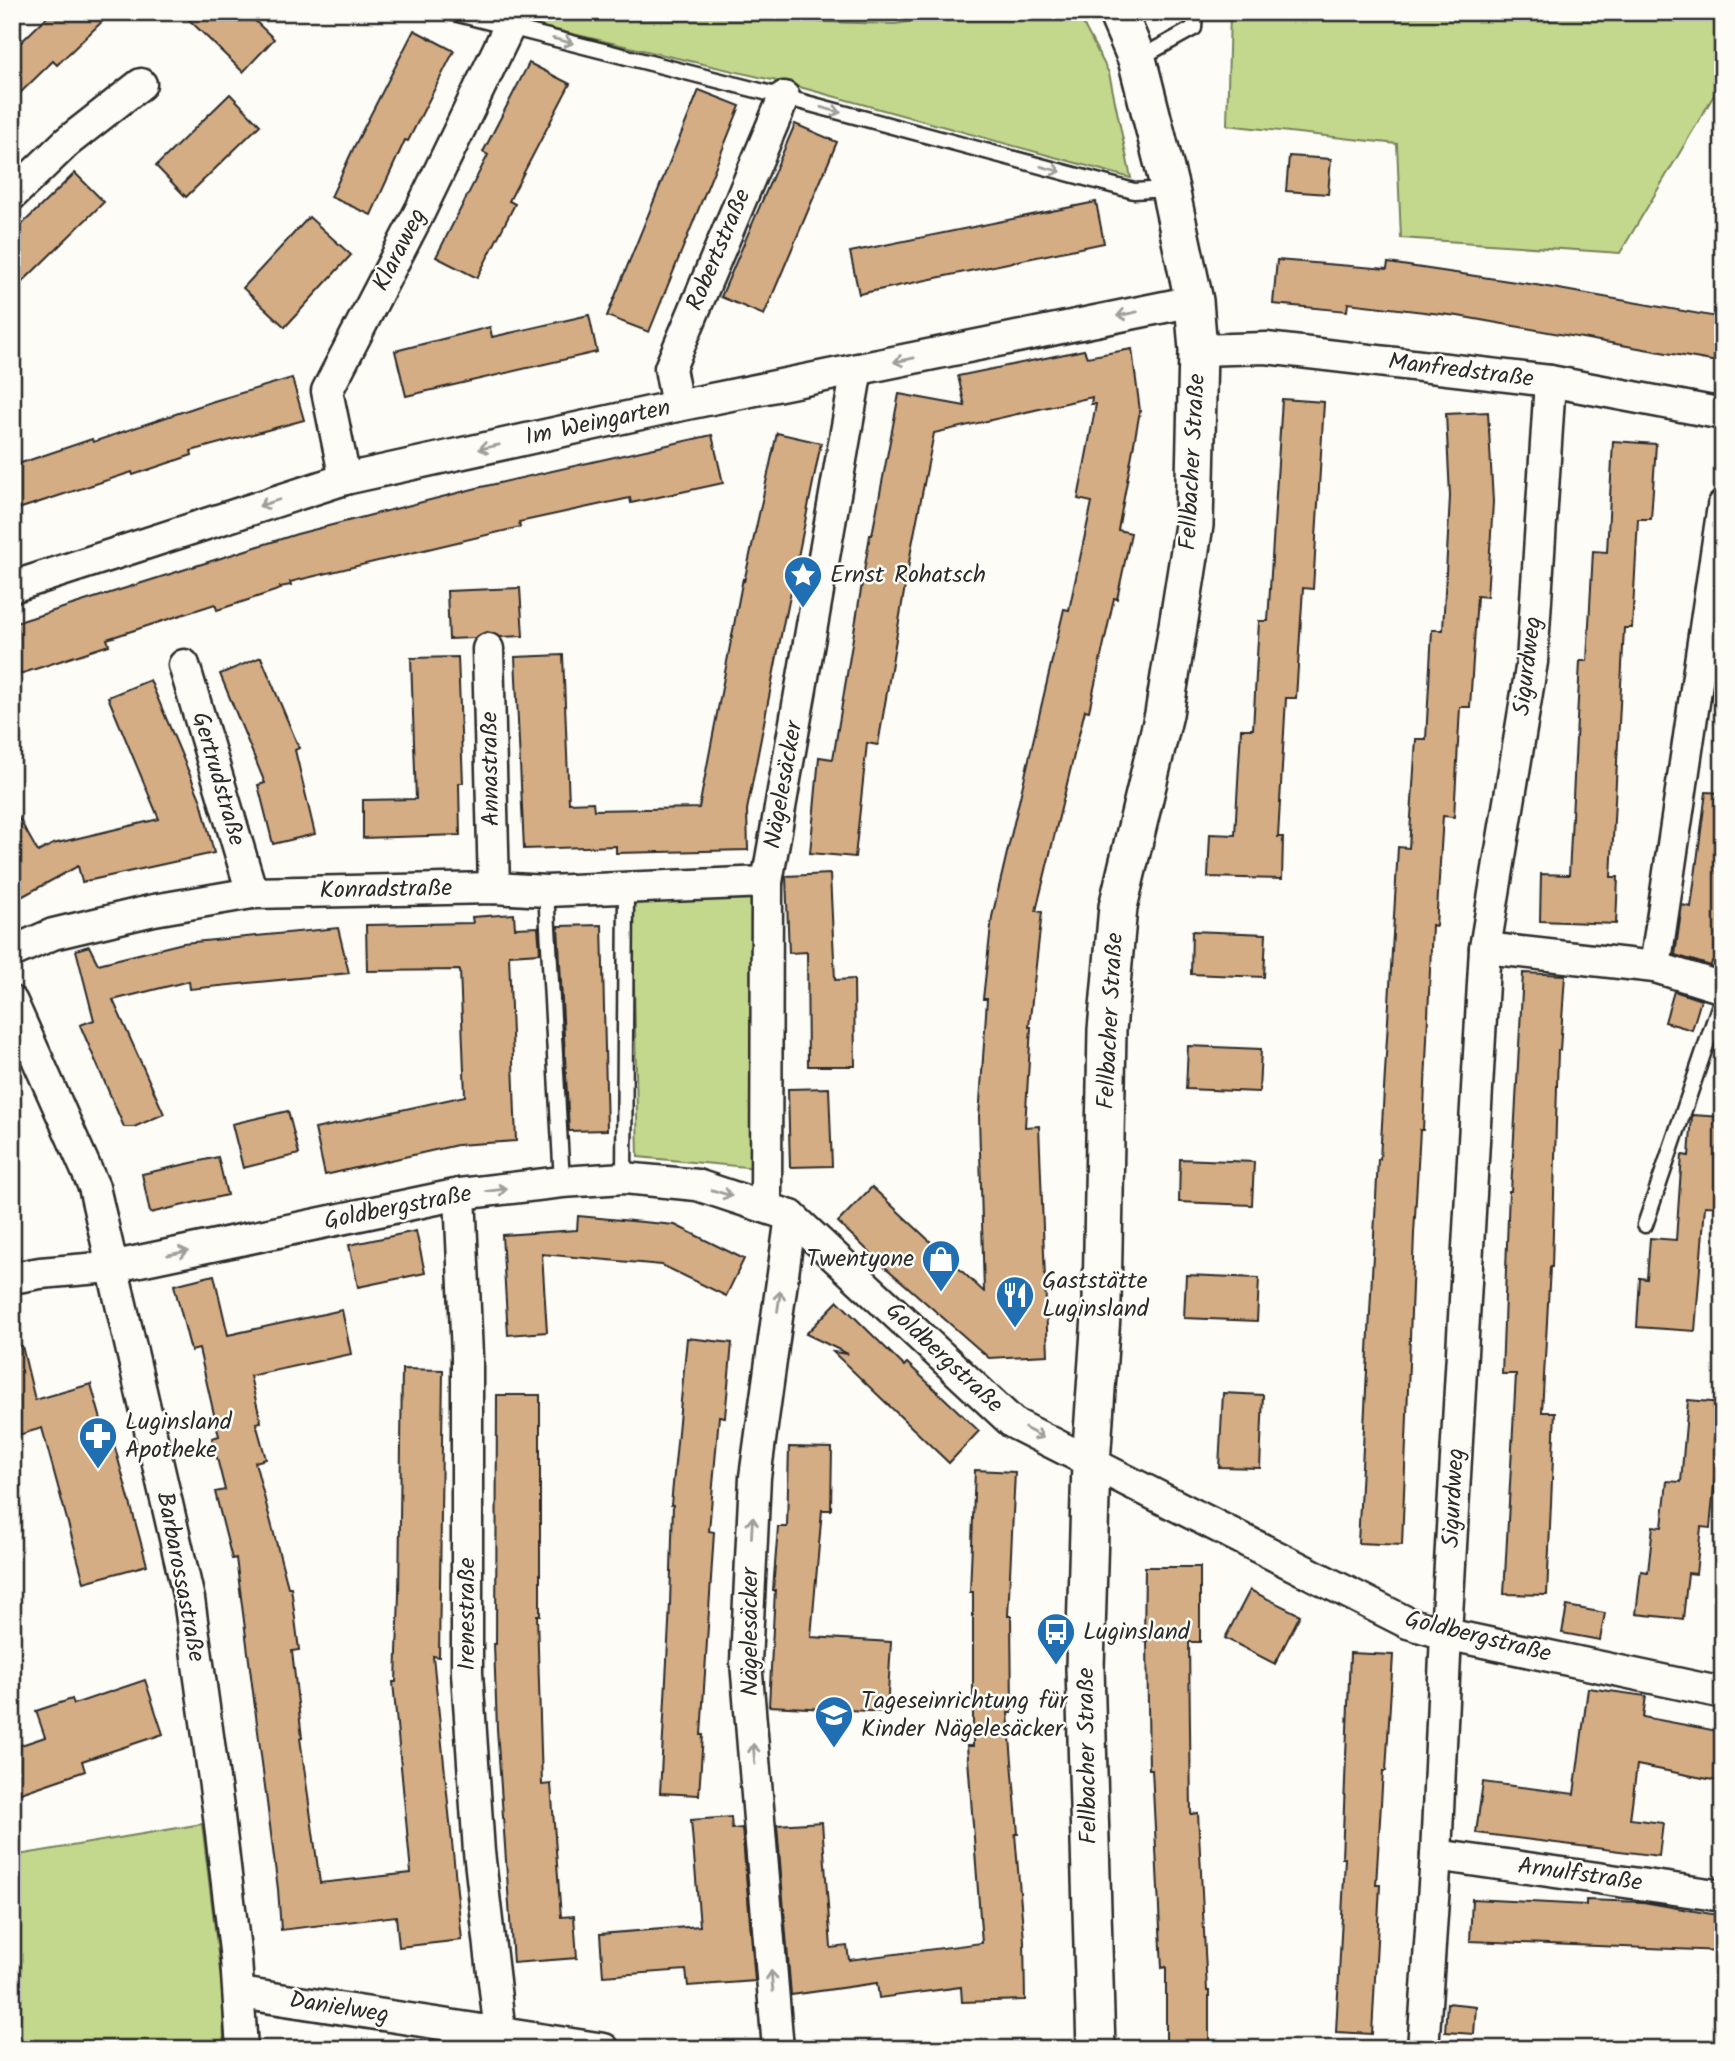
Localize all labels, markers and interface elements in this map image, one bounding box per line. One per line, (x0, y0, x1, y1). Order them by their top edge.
one-way arrow (552, 35, 574, 48)
one-way arrow (819, 104, 842, 117)
one-way arrow (1040, 163, 1062, 176)
street label: Robertstraße (676, 183, 762, 317)
street label: Klaraweg (362, 202, 438, 298)
one-way arrow (1116, 308, 1139, 321)
street label: Manfredstraße (1386, 343, 1536, 399)
one-way arrow (893, 353, 916, 367)
street label: Fellbacher Straße (1169, 372, 1217, 551)
street label: Im Weingarten (522, 389, 674, 457)
one-way arrow (478, 441, 501, 454)
one-way arrow (259, 498, 281, 511)
place icon: Ernst Rohatsch (782, 554, 824, 609)
place label: Ernst Rohatsch (830, 556, 986, 595)
street label: Sigurdweg (1503, 614, 1553, 718)
street label: Gertrudstraße (180, 707, 256, 851)
street label: Annastraße (470, 711, 512, 827)
street label: Nägelesäcker (754, 716, 815, 852)
street label: Konradstraße (319, 869, 453, 911)
street label: Fellbacher Straße (1087, 931, 1135, 1110)
street label: Goldbergstraße (321, 1175, 475, 1241)
one-way arrow (485, 1183, 508, 1196)
one-way arrow (711, 1188, 733, 1200)
shop icon: Twentyone (920, 1238, 962, 1293)
place label: Twentyone (806, 1240, 914, 1279)
one-way arrow (166, 1245, 189, 1259)
place label: Gaststätte Luginsland (1042, 1262, 1150, 1329)
restaurant icon: Gaststätte Luginsland (994, 1274, 1036, 1329)
one-way arrow (773, 1290, 786, 1313)
street label: Goldbergstraße (876, 1293, 1012, 1423)
place label: Luginsland Apotheke (125, 1403, 233, 1470)
pharmacy icon: Luginsland Apotheke (77, 1415, 119, 1470)
one-way arrow (1023, 1427, 1043, 1441)
street label: Sigurdweg (1432, 1447, 1476, 1549)
street label: Barbarossastraße (144, 1489, 216, 1666)
one-way arrow (746, 1516, 759, 1539)
street label: Irenestraße (448, 1557, 487, 1671)
street label: Nägelesäcker (731, 1566, 770, 1696)
street label: Goldbergstraße (1401, 1600, 1556, 1674)
bus stop icon: Luginsland (1035, 1611, 1077, 1666)
place label: Luginsland (1083, 1613, 1191, 1652)
street label: Fellbacher Straße (1067, 1667, 1109, 1845)
place label: Tageseinrichtung für Kinder Nägelesäcker (861, 1682, 1069, 1749)
school or university icon: Tageseinrichtung für Kinder Nägelesäcker (813, 1694, 855, 1749)
one-way arrow (747, 1743, 760, 1766)
street label: Arnulfstraße (1515, 1847, 1645, 1903)
one-way arrow (765, 1970, 778, 1993)
street label: Danielweg (286, 1981, 392, 2035)

